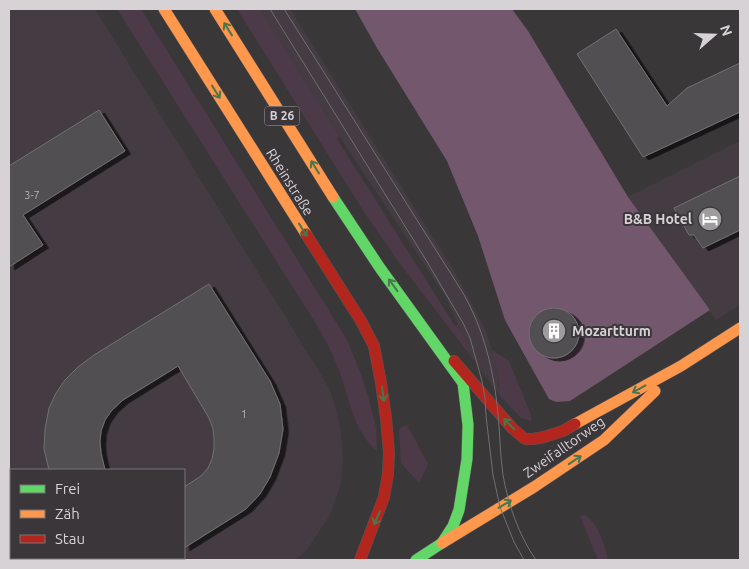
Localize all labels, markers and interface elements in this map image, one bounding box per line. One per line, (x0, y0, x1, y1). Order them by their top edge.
north arrow (689, 10, 739, 60)
one-way arrow (223, 23, 233, 37)
text: N (717, 23, 736, 38)
one-way arrow (212, 85, 222, 99)
road number: B 26 (264, 106, 300, 125)
street label: Rheinstraße (263, 145, 317, 219)
one-way arrow (309, 160, 319, 174)
house number: 3-7 (24, 189, 40, 201)
hotel icon: B&B Hotel (697, 206, 723, 232)
place label: B&B Hotel (624, 211, 692, 227)
one-way arrow (298, 222, 308, 236)
one-way arrow (387, 279, 398, 292)
building icon: Mozartturm (541, 318, 567, 344)
place label: Mozartturm (572, 323, 651, 339)
one-way arrow (632, 385, 646, 395)
one-way arrow (378, 386, 388, 402)
house number: 1 (241, 408, 247, 420)
street label: Zweifalltorweg (520, 413, 608, 481)
one-way arrow (502, 418, 515, 430)
one-way arrow (567, 455, 581, 465)
legend (10, 469, 185, 559)
text: Frei (55, 480, 80, 497)
one-way arrow (498, 499, 512, 509)
text: Zäh (55, 505, 80, 522)
one-way arrow (371, 510, 381, 525)
text: Stau (55, 530, 85, 547)

